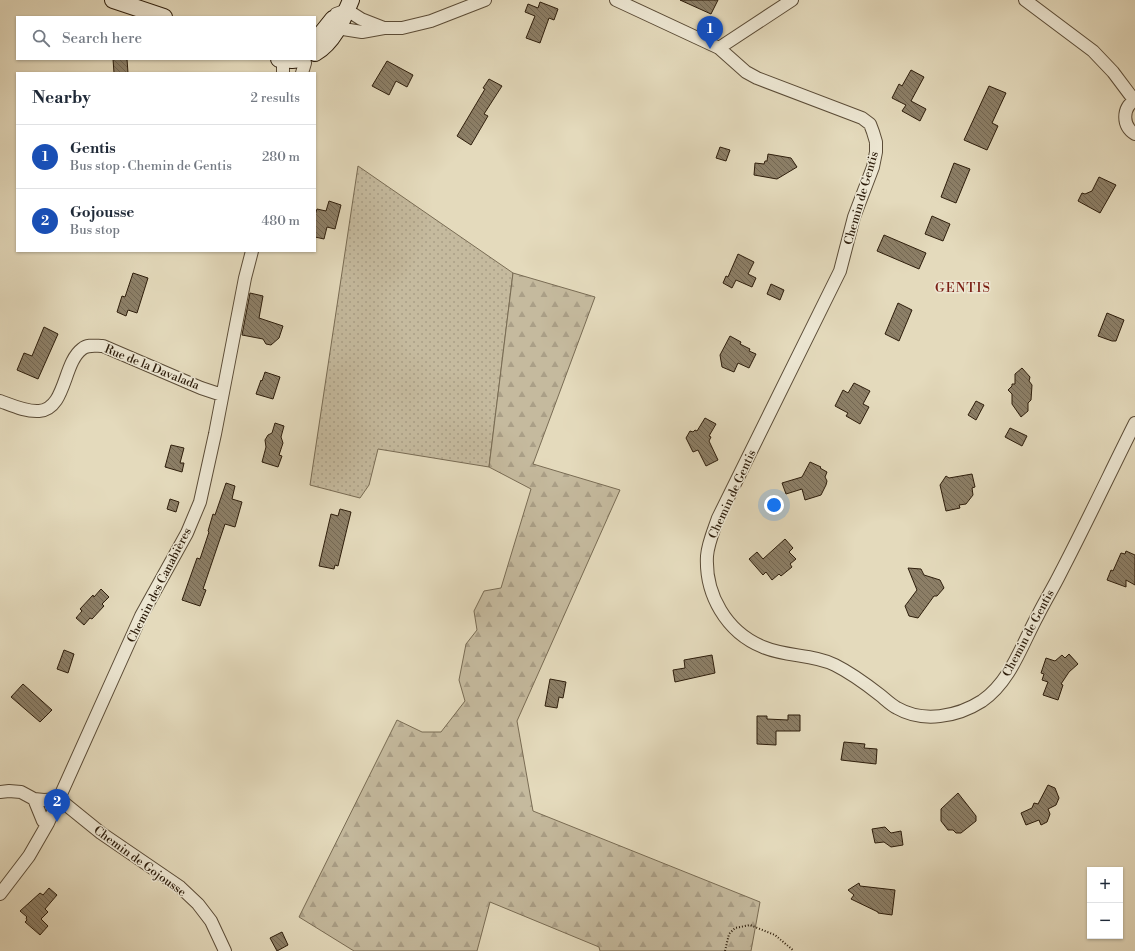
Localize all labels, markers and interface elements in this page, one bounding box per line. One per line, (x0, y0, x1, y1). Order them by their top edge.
search box (16, 16, 316, 60)
pin: 1 (697, 16, 723, 49)
icon: search (30, 27, 52, 49)
text: Search here (62, 29, 142, 48)
text: Nearby (32, 87, 91, 109)
text: 2 results (251, 90, 300, 106)
text: Gentis (70, 139, 116, 158)
text: 1 (42, 149, 48, 165)
text: 280 m (262, 149, 300, 165)
street label: Chemin de Gentis (841, 150, 882, 247)
text: Bus stop · Chemin de Gentis (70, 158, 232, 174)
text: Gojousse (70, 203, 134, 222)
text: 2 (41, 213, 49, 229)
text: 480 m (262, 213, 300, 229)
text: Bus stop (70, 222, 120, 238)
district label: GENTIS (935, 280, 991, 296)
street label: Rue de la Davalada (102, 342, 202, 394)
street label: Chemin de Gentis (705, 447, 760, 541)
your location (764, 495, 784, 515)
street label: Chemin des Canabières (124, 525, 195, 645)
street label: Chemin de Gentis (999, 587, 1058, 679)
pin: 2 (44, 789, 70, 822)
street label: Chemin de Gojousse (91, 823, 189, 900)
map controls (1087, 867, 1123, 939)
button: + (1087, 867, 1123, 903)
button: − (1087, 903, 1123, 939)

